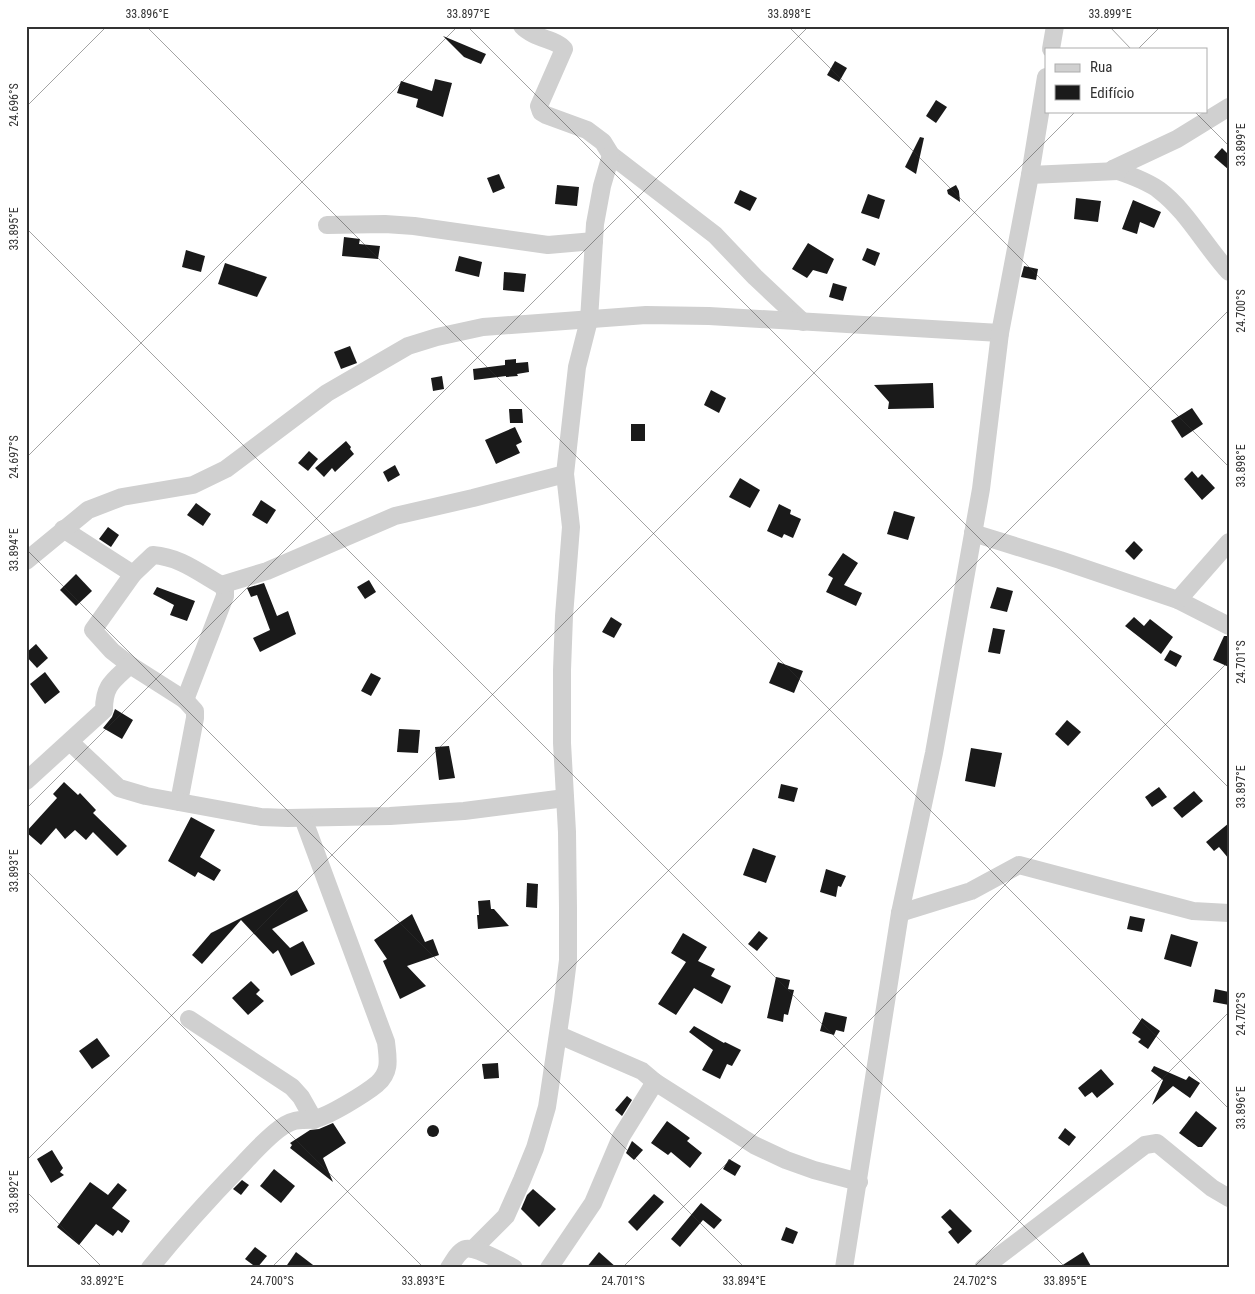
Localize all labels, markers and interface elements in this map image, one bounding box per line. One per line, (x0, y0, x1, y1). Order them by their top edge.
text: 33.896°E (125, 7, 169, 21)
text: 33.897°E (446, 7, 490, 21)
text: 33.898°E (767, 7, 811, 21)
text: 33.899°E (1088, 7, 1132, 21)
legend (1045, 48, 1208, 112)
text: Rua (1090, 58, 1112, 76)
text: 24.696°S (7, 83, 21, 127)
text: Edifício (1090, 84, 1134, 102)
text: 33.899°E (1234, 123, 1248, 167)
text: 33.895°E (7, 207, 21, 251)
text: 24.700°S (1234, 289, 1248, 333)
text: 24.697°S (7, 435, 21, 479)
text: 33.898°E (1234, 444, 1248, 488)
text: 33.894°E (7, 528, 21, 572)
text: 24.701°S (1234, 640, 1248, 684)
text: 33.897°E (1234, 765, 1248, 809)
text: 33.893°E (7, 849, 21, 893)
text: 24.702°S (1234, 992, 1248, 1036)
text: 33.896°E (1234, 1086, 1248, 1130)
text: 33.892°E (7, 1170, 21, 1214)
text: 33.892°E (80, 1274, 124, 1288)
text: 24.700°S (250, 1274, 294, 1288)
text: 33.893°E (401, 1274, 445, 1288)
text: 24.701°S (601, 1274, 645, 1288)
text: 33.894°E (722, 1274, 766, 1288)
text: 24.702°S (953, 1274, 997, 1288)
text: 33.895°E (1043, 1274, 1087, 1288)

